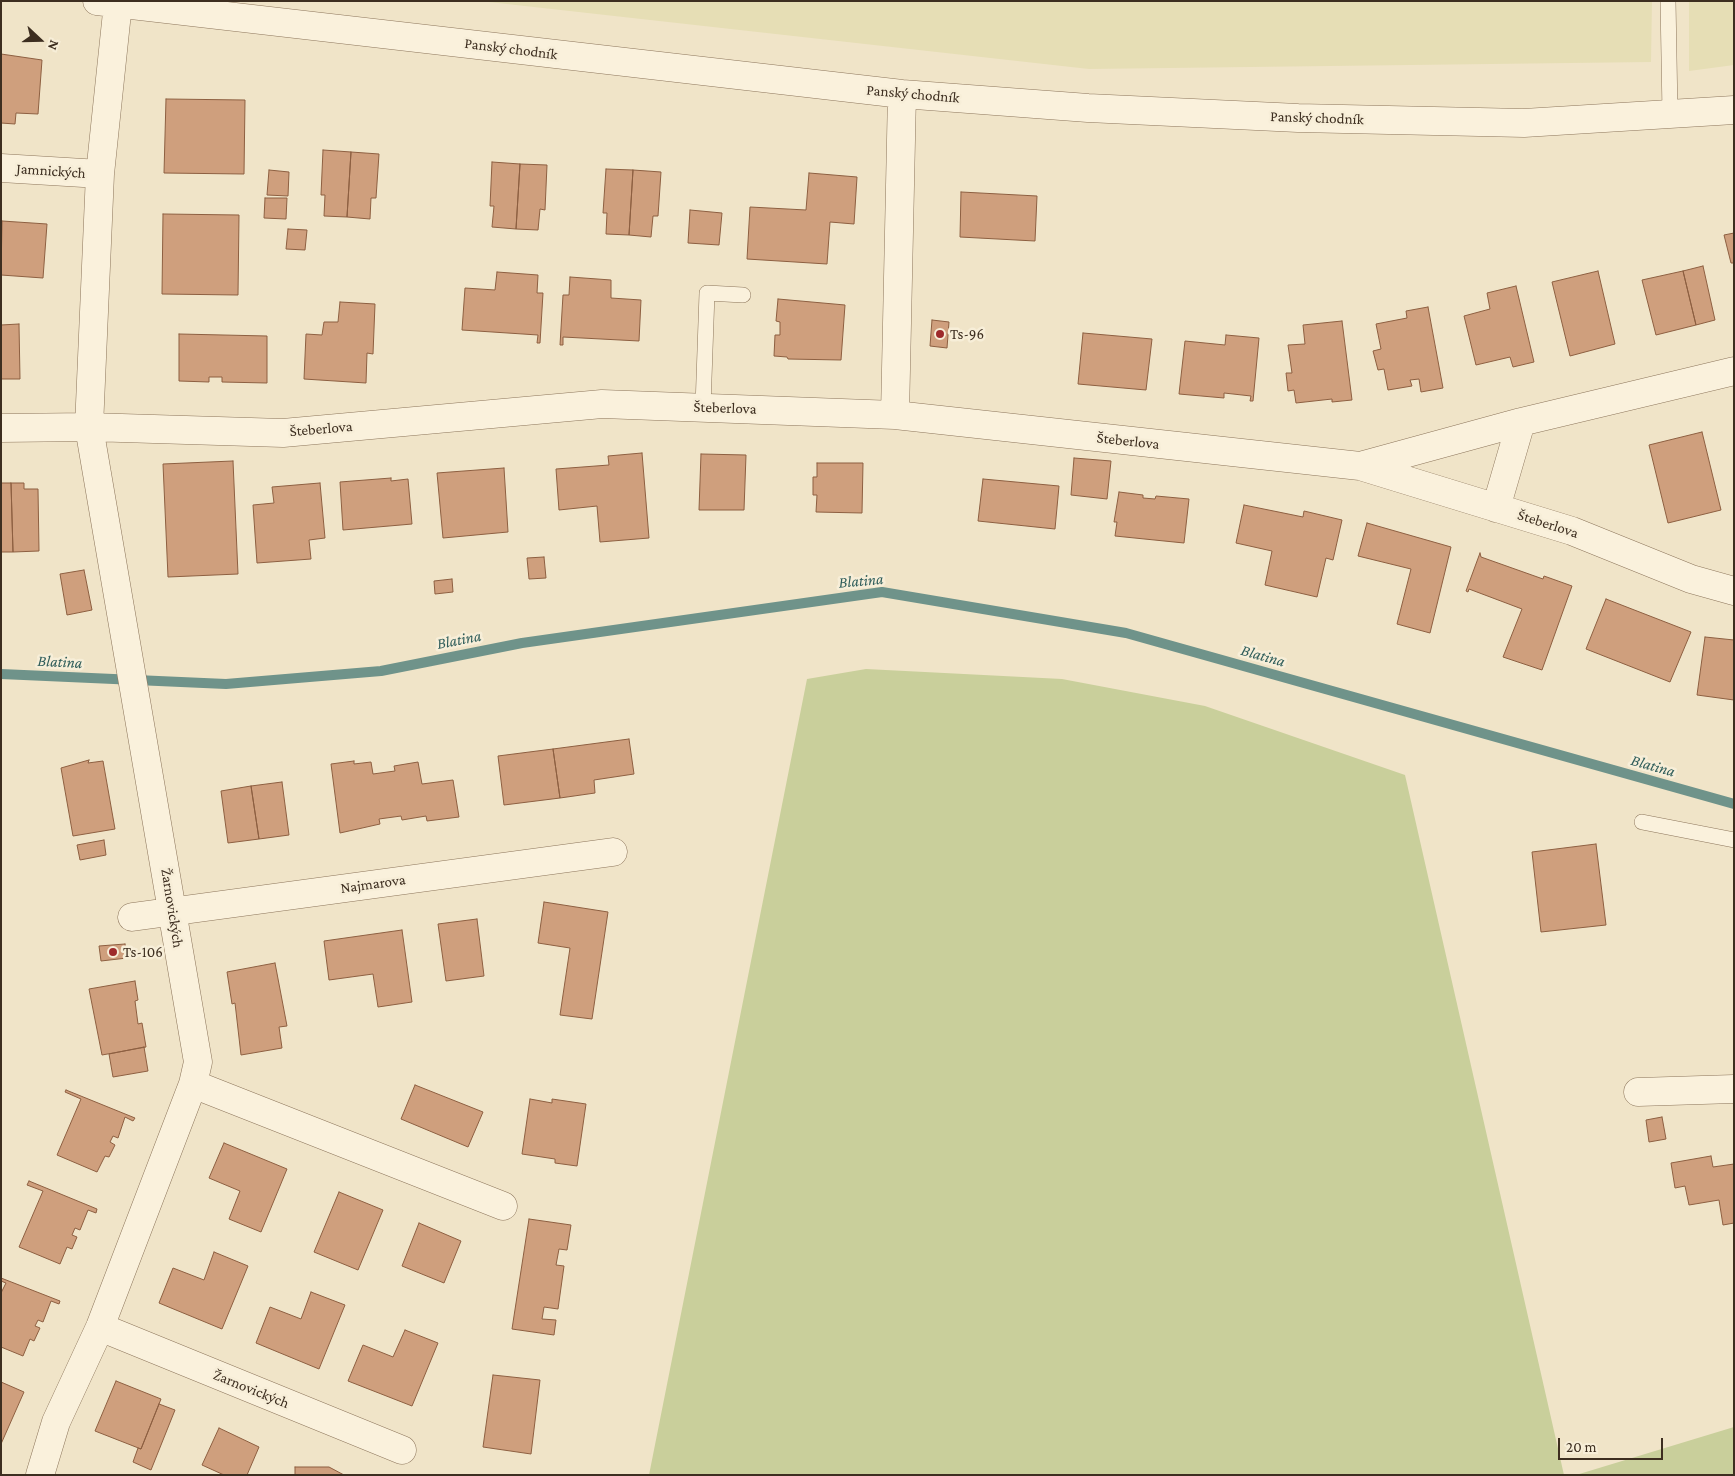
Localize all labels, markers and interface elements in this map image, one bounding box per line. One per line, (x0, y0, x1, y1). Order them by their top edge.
north arrow (15, 15, 65, 65)
street label: Panský chodník (463, 34, 559, 64)
text: N (45, 38, 63, 53)
street label: Panský chodník (866, 81, 960, 107)
street label: Panský chodník (1270, 107, 1364, 129)
street label: Jamnických (16, 160, 86, 182)
place label: Ts-96 (950, 325, 984, 343)
marker: Ts-96 (934, 328, 946, 340)
street label: Šteberlova (693, 398, 757, 418)
street label: Šteberlova (289, 417, 353, 441)
street label: Šteberlova (1096, 429, 1160, 453)
street label: Šteberlova (1515, 506, 1581, 542)
water label: Blatina (838, 569, 884, 593)
water label: Blatina (435, 626, 483, 654)
water label: Blatina (1239, 641, 1287, 671)
water label: Blatina (37, 651, 83, 673)
water label: Blatina (1629, 751, 1677, 781)
street label: Žarnovických (157, 867, 187, 949)
street label: Najmarova (339, 871, 407, 897)
place label: Ts-106 (123, 943, 163, 961)
marker: Ts-106 (107, 946, 119, 958)
street label: Žarnovických (210, 1366, 292, 1412)
scale bar (1560, 1428, 1665, 1460)
text: 20 m (1566, 1439, 1597, 1455)

